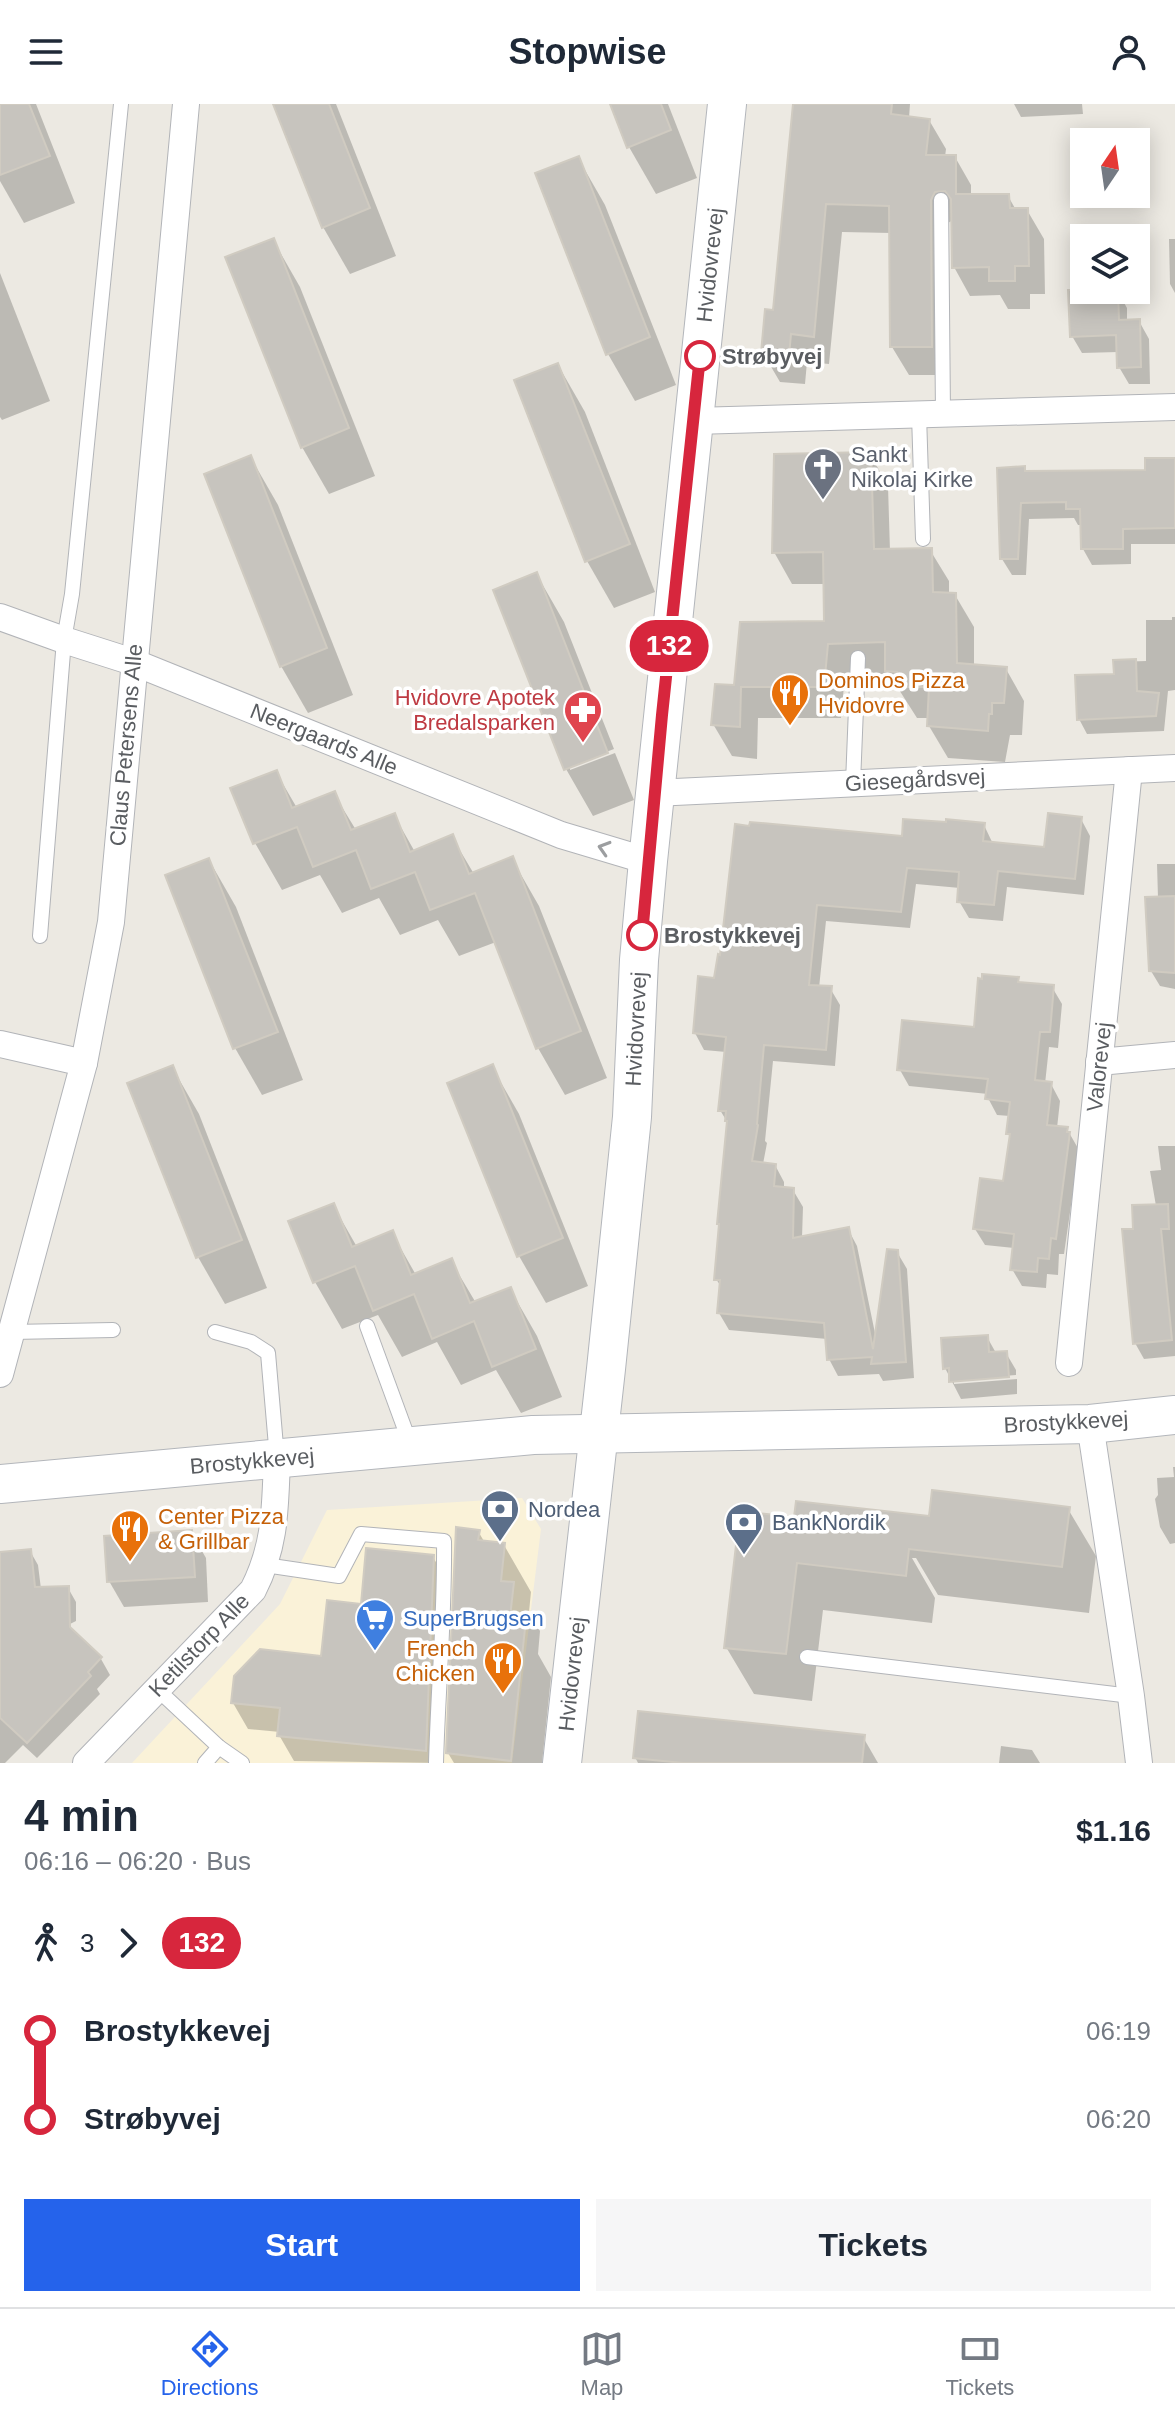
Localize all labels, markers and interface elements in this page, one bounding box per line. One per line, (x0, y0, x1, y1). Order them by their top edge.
icon: menu (24, 30, 68, 74)
icon: person (1107, 30, 1151, 74)
text: Stopwise (508, 31, 667, 72)
north arrow (1070, 128, 1150, 208)
map controls (1070, 128, 1150, 304)
street label: Hvidovrevej (692, 207, 728, 323)
button: layers (1070, 224, 1150, 304)
marker: Strøbyvej (685, 341, 715, 371)
place label: Strøbyvej (722, 344, 822, 369)
place label: Sankt Nikolaj Kirke (851, 442, 973, 492)
church icon: Sankt Nikolaj Kirke (802, 446, 844, 501)
line badge: 132 (623, 620, 715, 672)
text: 132 (646, 630, 692, 661)
street label: Claus Petersens Alle (105, 643, 147, 847)
place label: Dominos Pizza Hvidovre (818, 668, 965, 718)
restaurant icon: Dominos Pizza Hvidovre (769, 672, 811, 727)
place label: Hvidovre Apotek Bredalsparken (395, 685, 556, 735)
pharmacy icon: Hvidovre Apotek Bredalsparken (562, 689, 604, 744)
street label: Neergaards Alle (247, 698, 401, 780)
street label: Giesegårdsvej (844, 764, 986, 796)
one-way arrow (598, 841, 612, 857)
marker: Brostykkevej (627, 920, 657, 950)
place label: Brostykkevej (664, 923, 801, 948)
street label: Hvidovrevej (621, 971, 651, 1087)
street label: Valorevej (1082, 1021, 1116, 1113)
street label: Brostykkevej (1003, 1406, 1129, 1438)
street label: Brostykkevej (189, 1443, 315, 1479)
bank icon: Nordea (479, 1488, 521, 1543)
place label: Nordea (528, 1497, 601, 1522)
bank icon: BankNordik (723, 1501, 765, 1556)
place label: Center Pizza & Grillbar (158, 1504, 285, 1554)
restaurant icon: Center Pizza & Grillbar (109, 1508, 151, 1563)
place label: BankNordik (772, 1510, 887, 1535)
street label: Ketilstorp Alle (144, 1588, 254, 1702)
supermarket icon: SuperBrugsen (354, 1597, 396, 1652)
place label: SuperBrugsen (403, 1606, 544, 1631)
street label: Hvidovrevej (554, 1616, 590, 1732)
place label: French Chicken (396, 1636, 475, 1686)
restaurant icon: French Chicken (482, 1640, 524, 1695)
text: 4 min (24, 1791, 139, 1840)
text: $1.16 (1076, 1814, 1151, 1847)
text: 06:16 – 06:20 · Bus (24, 1846, 251, 1876)
icon: walk (24, 1921, 68, 1965)
icon: forward (106, 1921, 150, 1965)
text: 132 (178, 1927, 225, 1958)
text: 3 (80, 1928, 94, 1958)
text: Brostykkevej (84, 2014, 271, 2047)
text: 06:19 (1086, 2016, 1151, 2046)
text: Strøbyvej (84, 2102, 221, 2135)
text: 06:20 (1086, 2104, 1151, 2134)
button: Start (24, 2199, 580, 2291)
button: Tickets (596, 2199, 1151, 2291)
tab: Directions (161, 2327, 259, 2401)
tab: Map (580, 2327, 624, 2401)
tab: Tickets (945, 2327, 1014, 2401)

